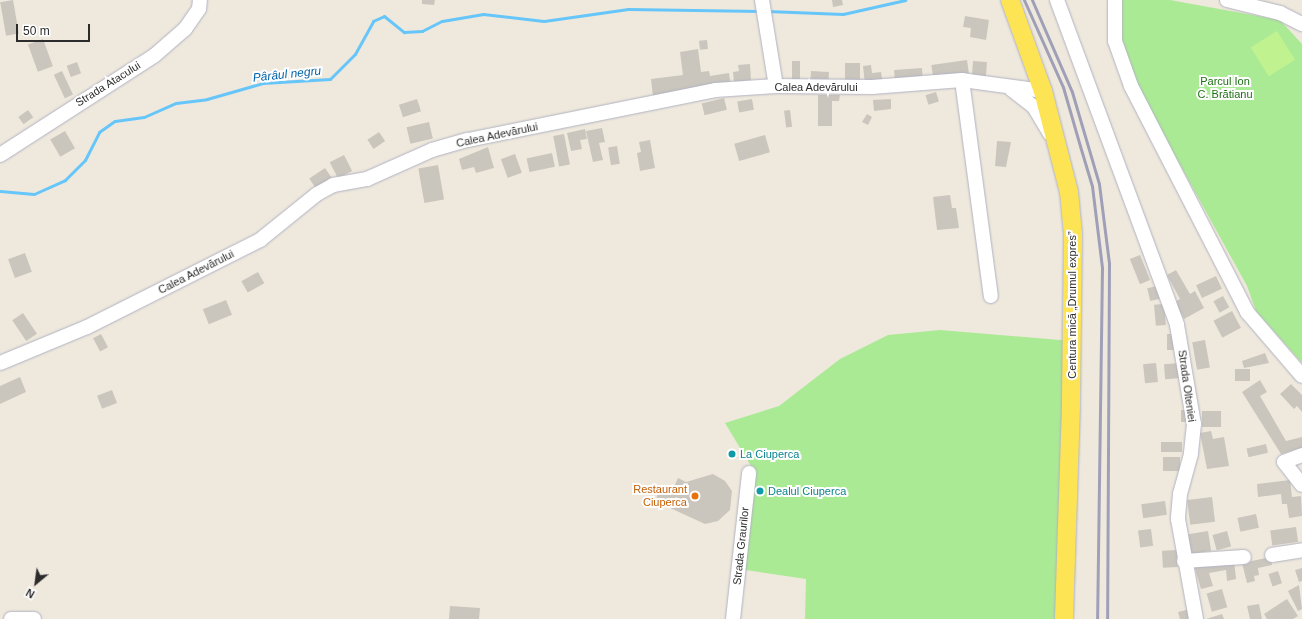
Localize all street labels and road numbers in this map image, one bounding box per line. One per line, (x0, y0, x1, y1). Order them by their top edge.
street label: Strada Atacului (73, 59, 143, 109)
street label: Calea Adevărului (774, 80, 858, 94)
street label: Calea Adevărului (455, 120, 539, 150)
street label: Centura mică „Drumul expres” (1065, 231, 1079, 379)
street label: Calea Adevărului (156, 247, 236, 297)
street label: Strada Olteniei (1175, 349, 1199, 423)
street label: Strada Graurilor (730, 506, 752, 586)

